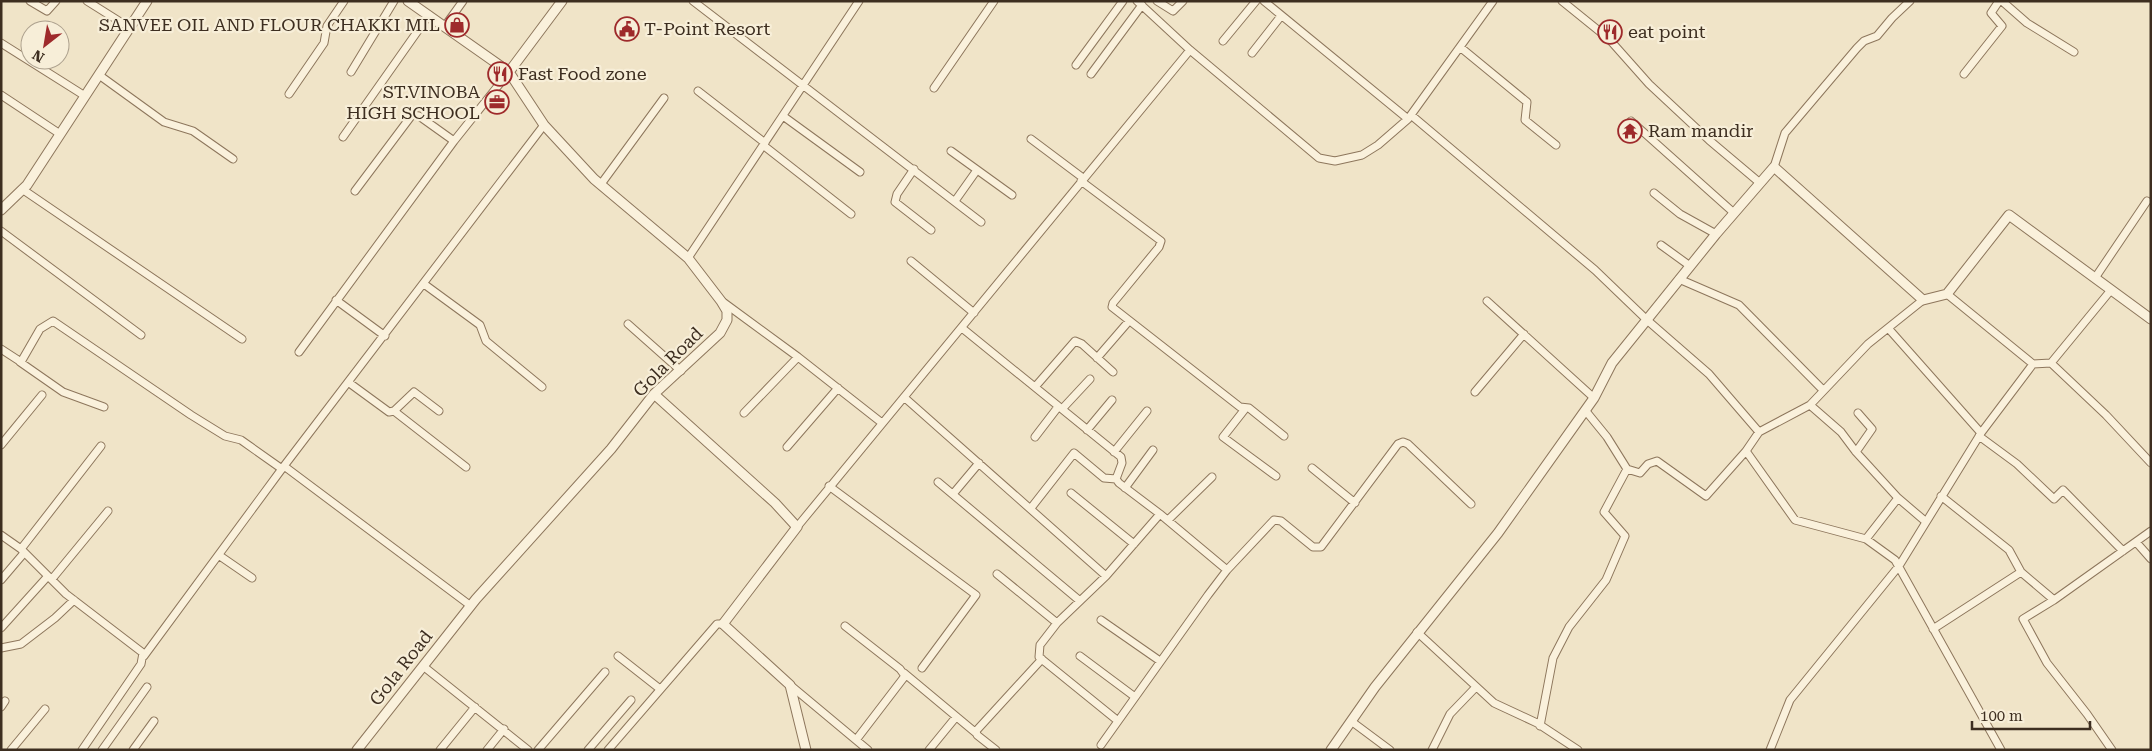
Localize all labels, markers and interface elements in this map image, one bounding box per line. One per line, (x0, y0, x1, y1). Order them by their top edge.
shop icon: SANVEE OIL AND FLOUR CHAKKI MIL (444, 12, 470, 38)
place label: SANVEE OIL AND FLOUR CHAKKI MIL (99, 14, 440, 35)
public building icon: T-Point Resort (614, 16, 640, 42)
place label: T-Point Resort (644, 18, 770, 39)
restaurant icon: eat point (1597, 19, 1623, 45)
north arrow (20, 20, 70, 70)
place label: eat point (1628, 21, 1706, 42)
text: N (29, 46, 47, 66)
restaurant icon: Fast Food zone (487, 61, 513, 87)
place label: Fast Food zone (518, 63, 647, 84)
place label: ST.VINOBA HIGH SCHOOL (346, 81, 480, 123)
office icon: ST.VINOBA HIGH SCHOOL (484, 89, 510, 115)
temple icon: Ram mandir (1617, 118, 1643, 144)
place label: Ram mandir (1648, 120, 1754, 141)
street label: Gola Road (629, 322, 707, 401)
street label: Gola Road (365, 626, 437, 709)
scale bar (1972, 698, 2090, 730)
text: 100 m (1980, 707, 2023, 725)

